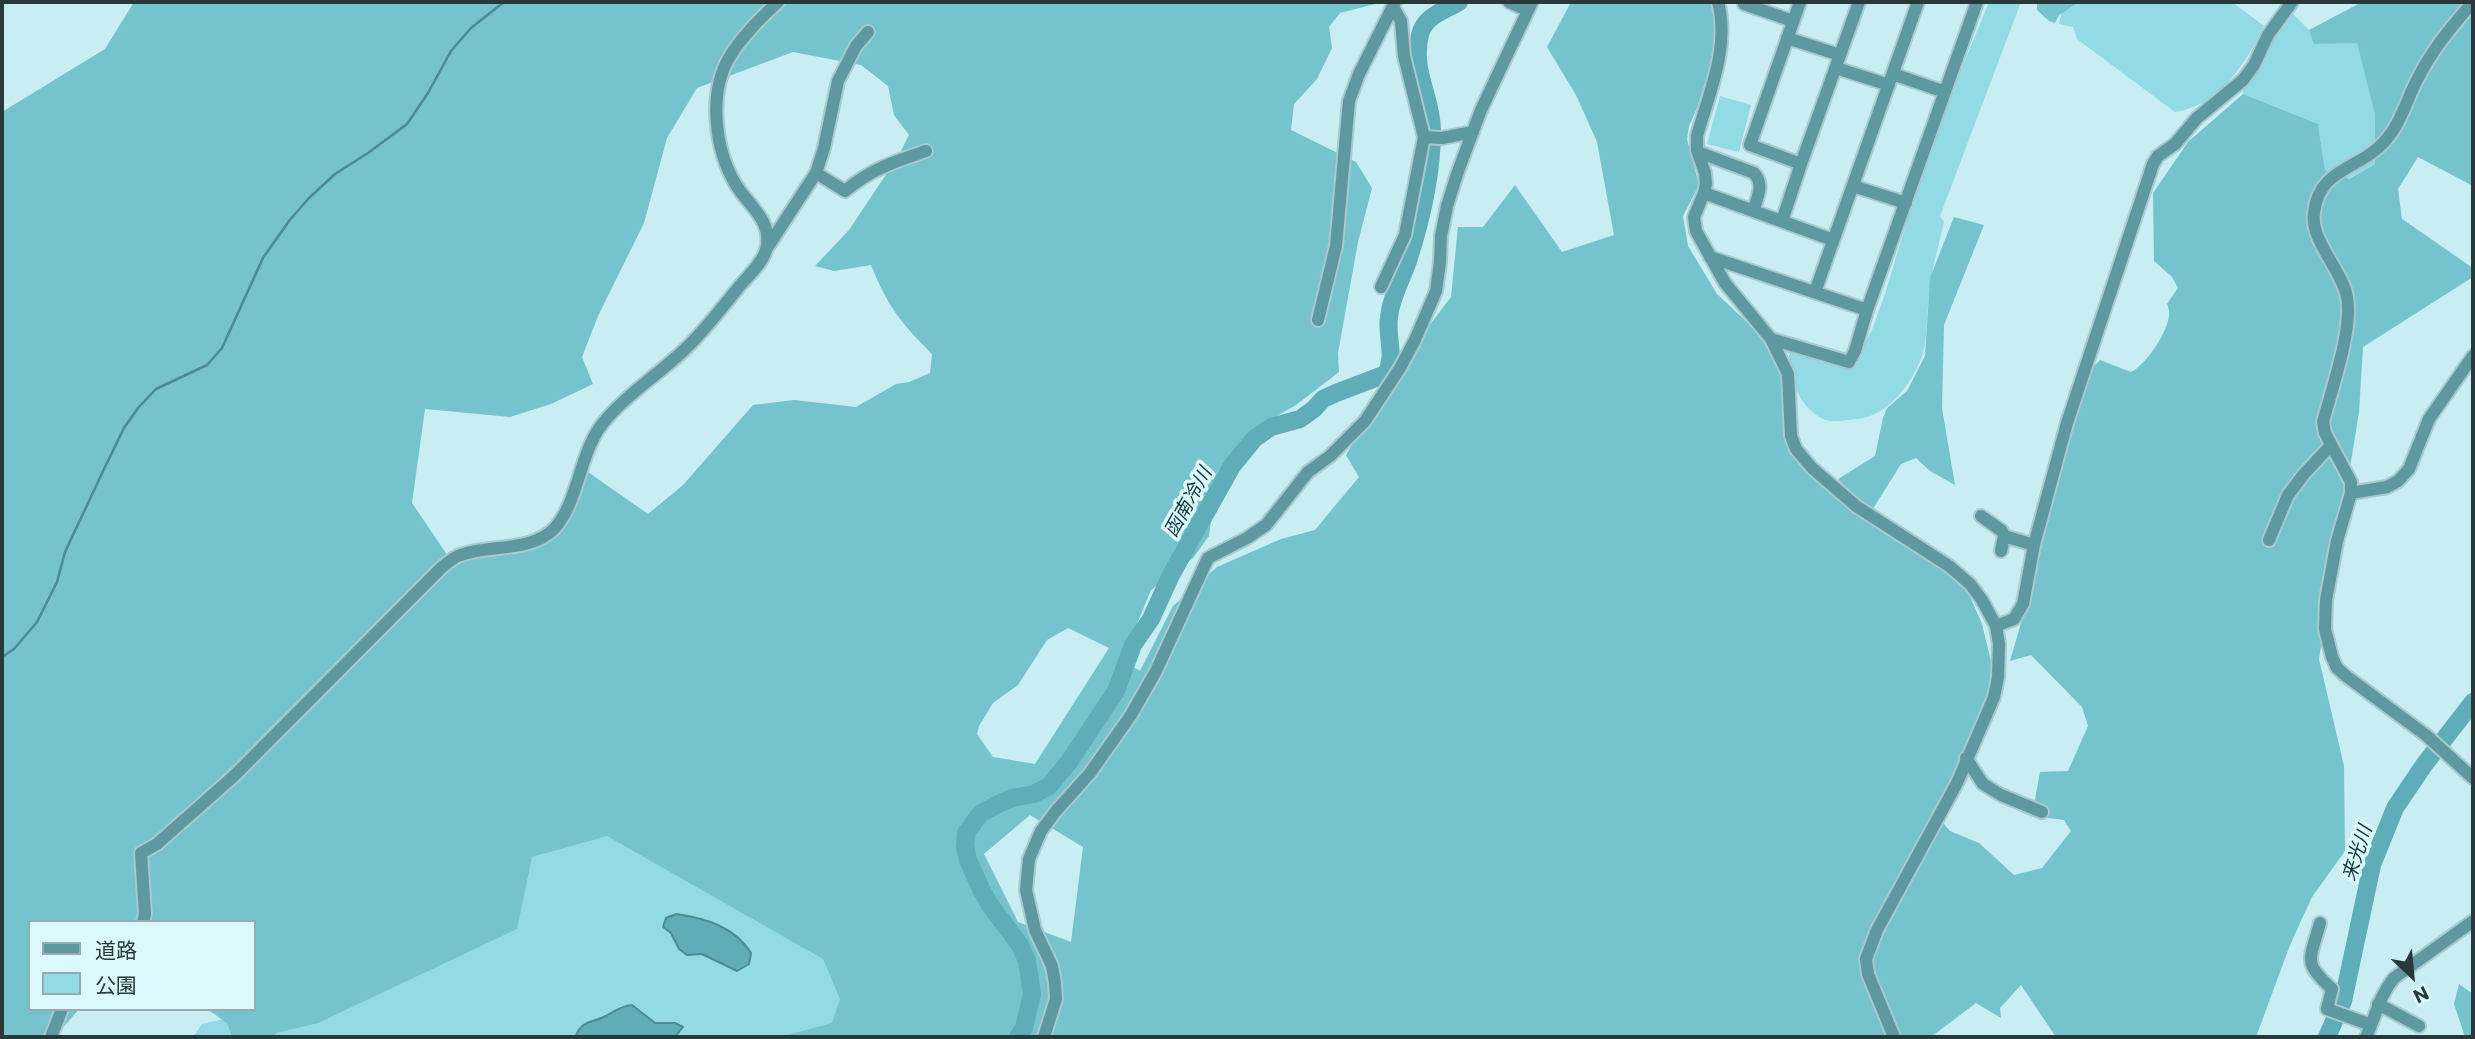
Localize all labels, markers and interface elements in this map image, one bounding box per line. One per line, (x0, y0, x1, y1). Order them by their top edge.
water label: 函南冷川 (1160, 463, 1216, 541)
water label: 来光川 (2337, 822, 2377, 884)
legend (28, 920, 256, 1011)
text: 道路 (95, 937, 137, 962)
north arrow (2377, 941, 2447, 1011)
text: 公園 (95, 972, 137, 997)
text: N (2410, 982, 2433, 1009)

